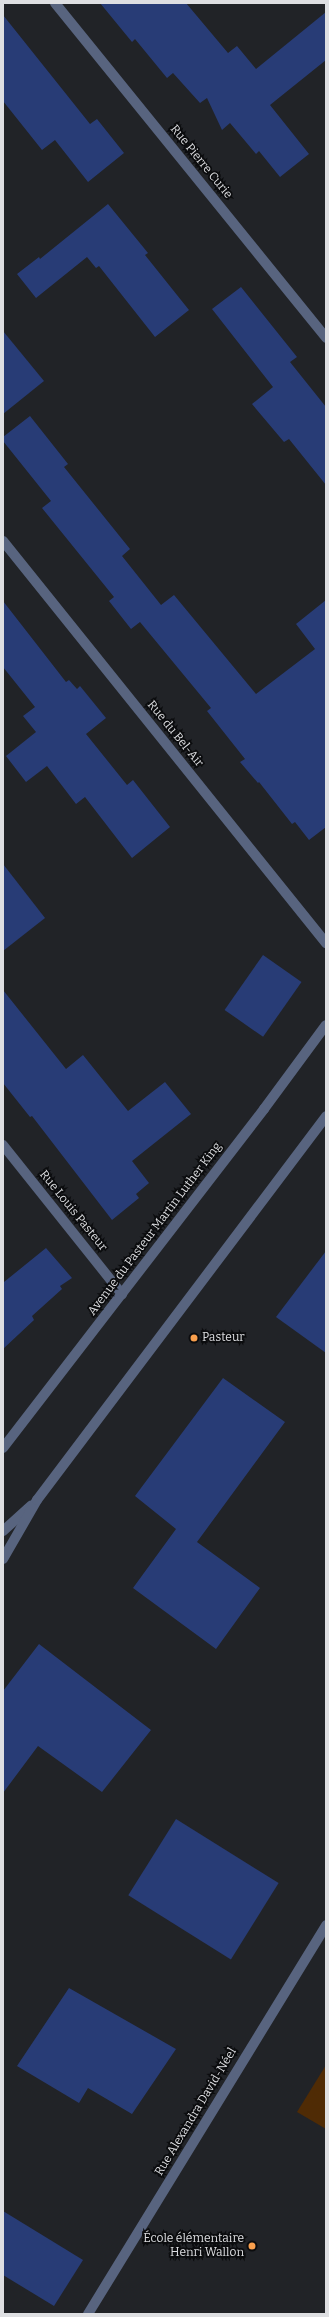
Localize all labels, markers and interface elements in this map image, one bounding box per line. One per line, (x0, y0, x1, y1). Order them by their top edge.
street label: Rue Pierre Curie (167, 122, 235, 202)
street label: Rue du Bel-Air (144, 698, 206, 770)
street label: Avenue du Pasteur Martin Luther King (85, 1140, 225, 1318)
street label: Rue Louis Pasteur (36, 1168, 110, 1254)
place label: Pasteur (202, 1331, 245, 1345)
marker: Pasteur (189, 1333, 199, 1343)
street label: Rue Alexandra David-Néel (152, 2046, 240, 2178)
place label: École élémentaire Henri Wallon (143, 2232, 244, 2260)
marker: École élémentaire Henri Wallon (247, 2241, 257, 2251)

